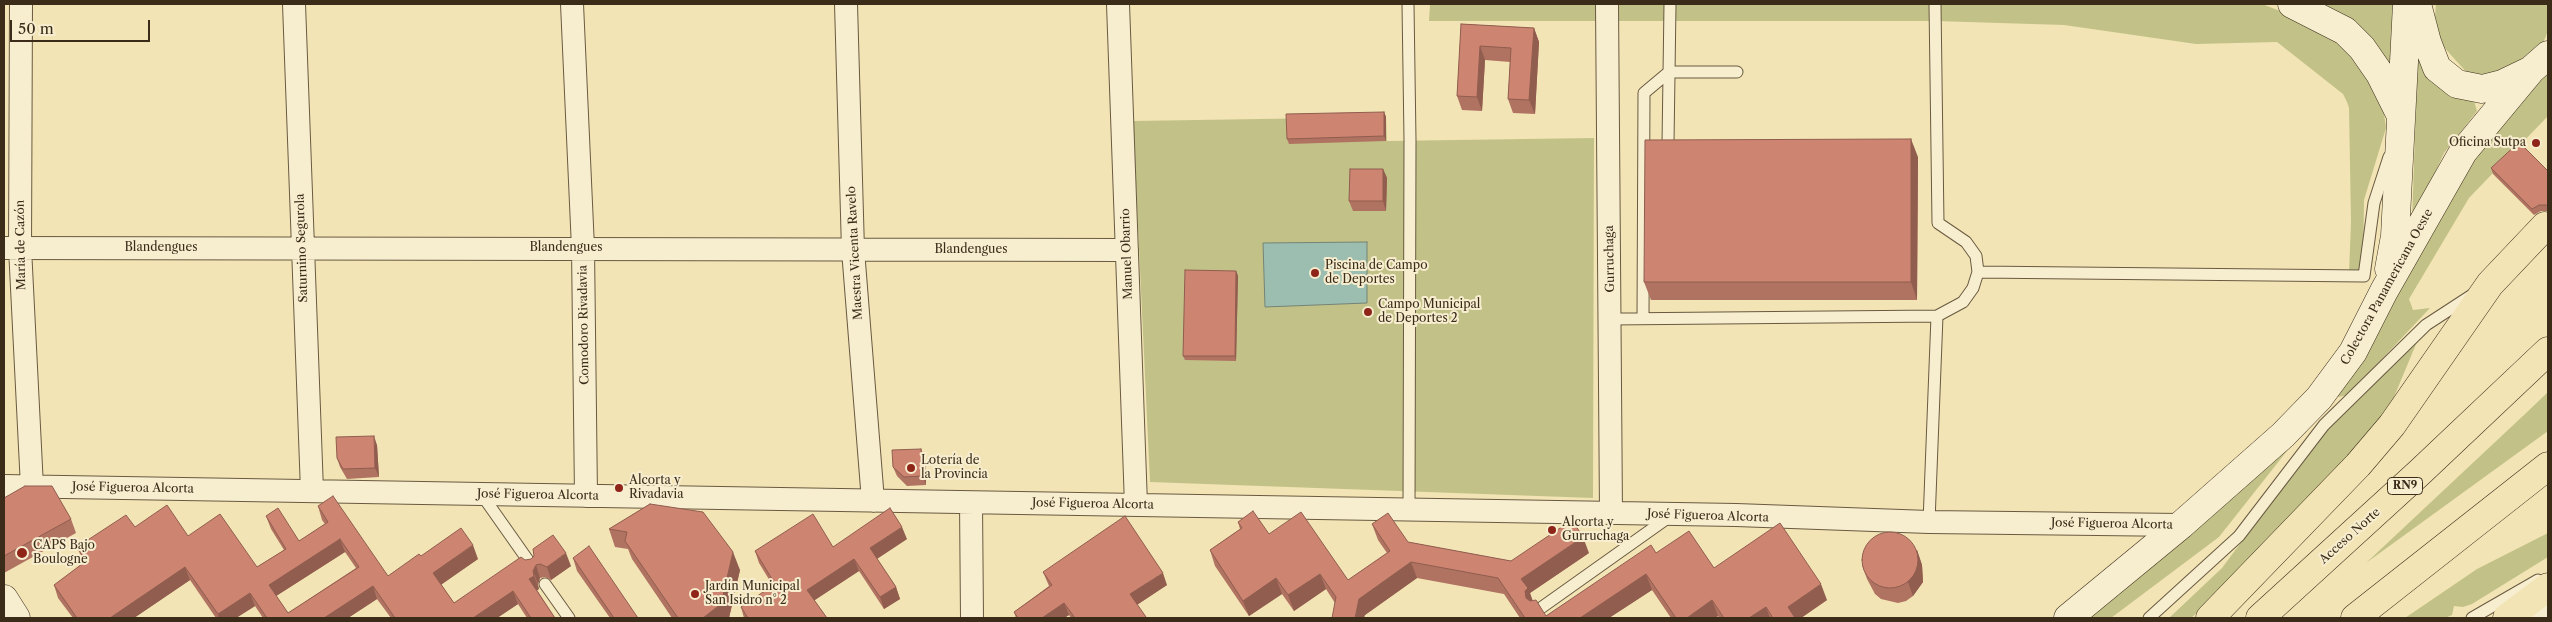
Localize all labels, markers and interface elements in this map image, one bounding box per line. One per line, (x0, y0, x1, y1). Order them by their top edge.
scale bar (12, 10, 152, 42)
text: 50 m (18, 19, 54, 38)
place label: Oficina Sutpa (2449, 136, 2526, 150)
marker: Oficina Sutpa (2530, 137, 2542, 149)
street label: Maestra Vicenta Ravelo (844, 186, 866, 320)
street label: Saturnino Segurola (293, 193, 311, 303)
street label: María de Cazón (13, 200, 29, 290)
street label: Colectora Panamericana Oeste (2338, 206, 2436, 368)
street label: Manuel Obarrio (1118, 208, 1136, 300)
street label: Gurruchaga (1602, 225, 1618, 293)
street label: Blandengues (125, 241, 197, 255)
street label: Blandengues (530, 241, 602, 255)
street label: Blandengues (935, 243, 1007, 257)
place label: Piscina de Campo de Deportes (1325, 259, 1428, 287)
street label: Comodoro Rivadavia (576, 265, 592, 385)
marker: Piscina de Campo de Deportes (1309, 267, 1321, 279)
place label: Campo Municipal de Deportes 2 (1378, 298, 1480, 326)
marker: Campo Municipal de Deportes 2 (1362, 306, 1374, 318)
place label: Lotería de la Provincia (921, 454, 988, 482)
marker: Lotería de la Provincia (905, 462, 917, 474)
place label: Alcorta y Rivadavia (629, 474, 684, 502)
road number: RN9 (2388, 478, 2422, 494)
street label: José Figueroa Alcorta (72, 480, 194, 496)
marker: Alcorta y Rivadavia (613, 482, 625, 494)
street label: José Figueroa Alcorta (477, 487, 599, 503)
street label: José Figueroa Alcorta (1032, 496, 1154, 512)
street label: Acceso Norte (2317, 505, 2383, 567)
street label: José Figueroa Alcorta (1647, 507, 1769, 525)
place label: Alcorta y Gurruchaga (1562, 516, 1629, 544)
street label: José Figueroa Alcorta (2051, 516, 2173, 532)
marker: Alcorta y Gurruchaga (1546, 524, 1558, 536)
place label: CAPS Bajo Boulogne (33, 539, 95, 567)
marker: CAPS Bajo Boulogne (15, 546, 29, 560)
place label: Jardín Municipal San Isidro n° 2 (705, 580, 800, 608)
marker: Jardín Municipal San Isidro n° 2 (689, 588, 701, 600)

